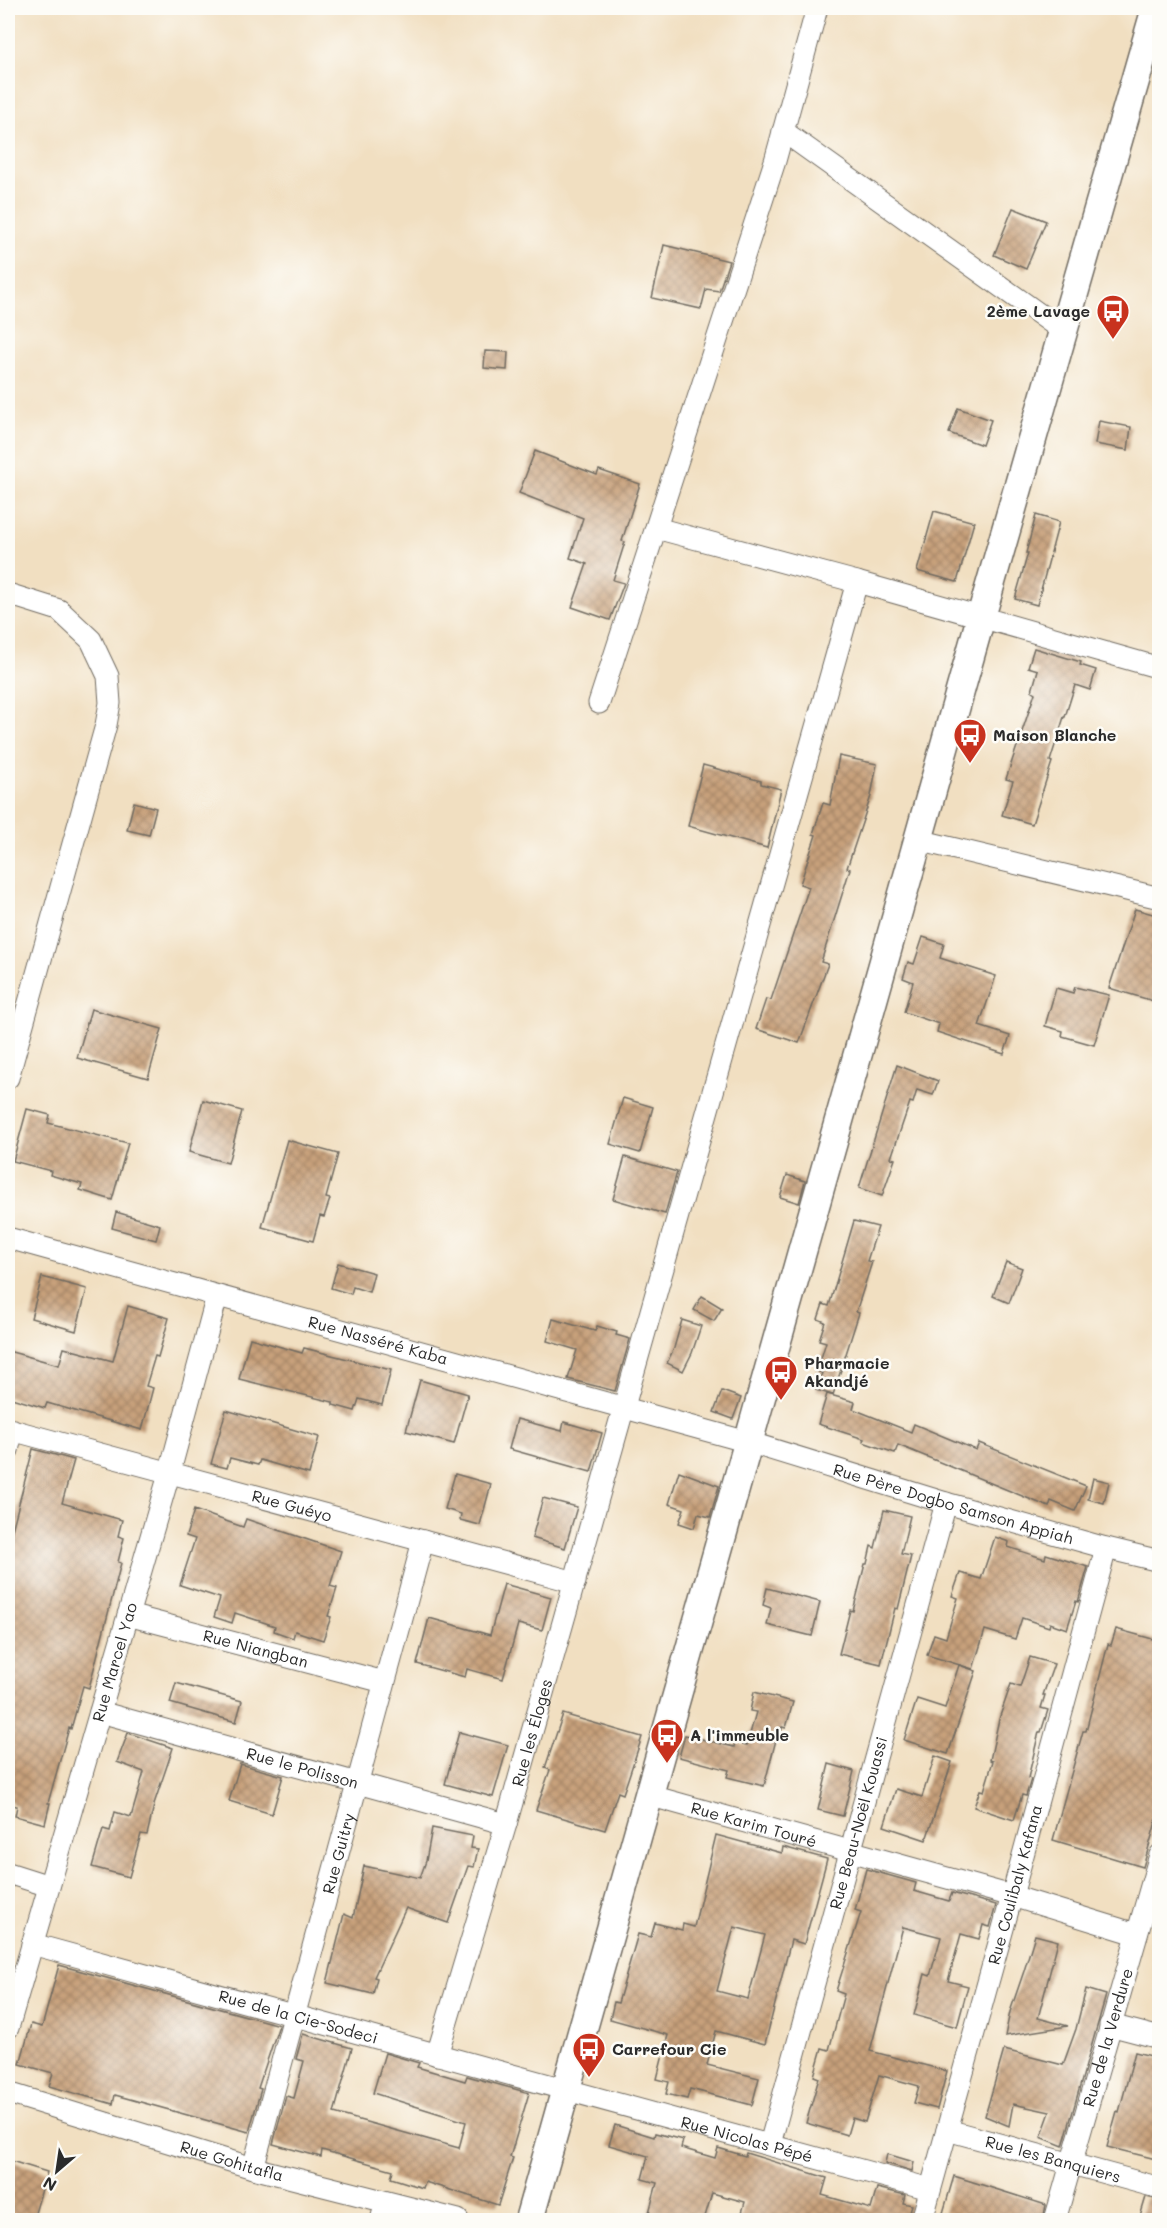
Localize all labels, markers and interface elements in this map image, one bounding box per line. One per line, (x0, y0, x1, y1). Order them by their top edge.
bus stop icon: 2ème Lavage (1095, 293, 1131, 340)
place label: 2ème Lavage (987, 300, 1090, 321)
bus stop icon: Maison Blanche (952, 717, 988, 764)
place label: Maison Blanche (993, 724, 1116, 745)
street label: Rue Nasséré Kaba (306, 1310, 451, 1369)
place label: Pharmacie Akandjé (804, 1352, 889, 1391)
bus stop icon: Pharmacie Akandjé (763, 1354, 799, 1401)
street label: Rue Père Dogbo Samson Appiah (831, 1458, 1076, 1548)
street label: Rue Guéyo (250, 1484, 334, 1526)
street label: Rue Marcel Yao (87, 1600, 141, 1724)
street label: Rue Niangban (201, 1624, 311, 1672)
street label: Rue les Éloges (506, 1676, 556, 1789)
bus stop icon: A l'immeuble (649, 1717, 685, 1764)
place label: A l'immeuble (690, 1724, 789, 1745)
street label: Rue Beau-Noël Kouassi (824, 1734, 891, 1911)
street label: Rue le Polisson (244, 1742, 361, 1793)
street label: Rue Karim Touré (689, 1796, 819, 1851)
street label: Rue Coulibaly Kafana (982, 1802, 1046, 1967)
street label: Rue Guitry (317, 1810, 359, 1896)
street label: Rue de la Verdure (1077, 1965, 1137, 2109)
street label: Rue de la Cie-Sodeci (216, 1984, 380, 2048)
bus stop icon: Carrefour Cie (571, 2031, 607, 2078)
place label: Carrefour Cie (612, 2038, 727, 2059)
street label: Rue Nicolas Pépé (679, 2111, 815, 2167)
street label: Rue les Banquiers (983, 2130, 1123, 2187)
street label: Rue Gohitafla (178, 2135, 286, 2185)
north arrow (27, 2141, 87, 2201)
text: N (39, 2172, 60, 2197)

